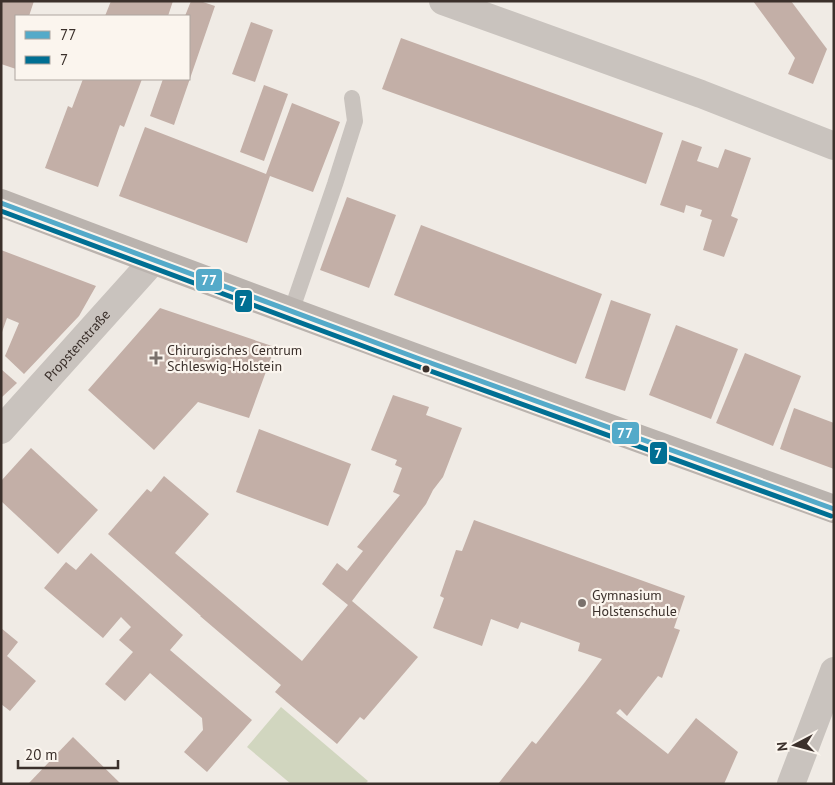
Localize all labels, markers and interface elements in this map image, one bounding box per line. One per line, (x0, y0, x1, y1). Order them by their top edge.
legend (15, 15, 190, 80)
text: 77 (60, 25, 76, 44)
text: 7 (60, 50, 68, 69)
line badge: 77 (195, 268, 223, 292)
text: 77 (201, 271, 217, 289)
line badge: 7 (234, 289, 253, 313)
text: 7 (239, 292, 247, 310)
street label: Propstenstraße (40, 306, 114, 385)
place label: Chirurgisches Centrum Schleswig-Holstein (167, 341, 302, 375)
marker: Chirurgisches Centrum Schleswig-Holstein (149, 351, 163, 365)
unlabelled marker (421, 364, 431, 374)
line badge: 77 (611, 421, 640, 445)
text: 77 (617, 424, 633, 442)
line badge: 7 (649, 441, 668, 465)
text: 7 (654, 444, 662, 462)
place label: Gymnasium Holstenschule (592, 586, 677, 620)
marker: Gymnasium Holstenschule (576, 597, 588, 609)
north arrow (770, 720, 820, 770)
scale bar (18, 738, 118, 770)
text: N (773, 741, 792, 752)
text: 20 m (25, 745, 58, 764)

